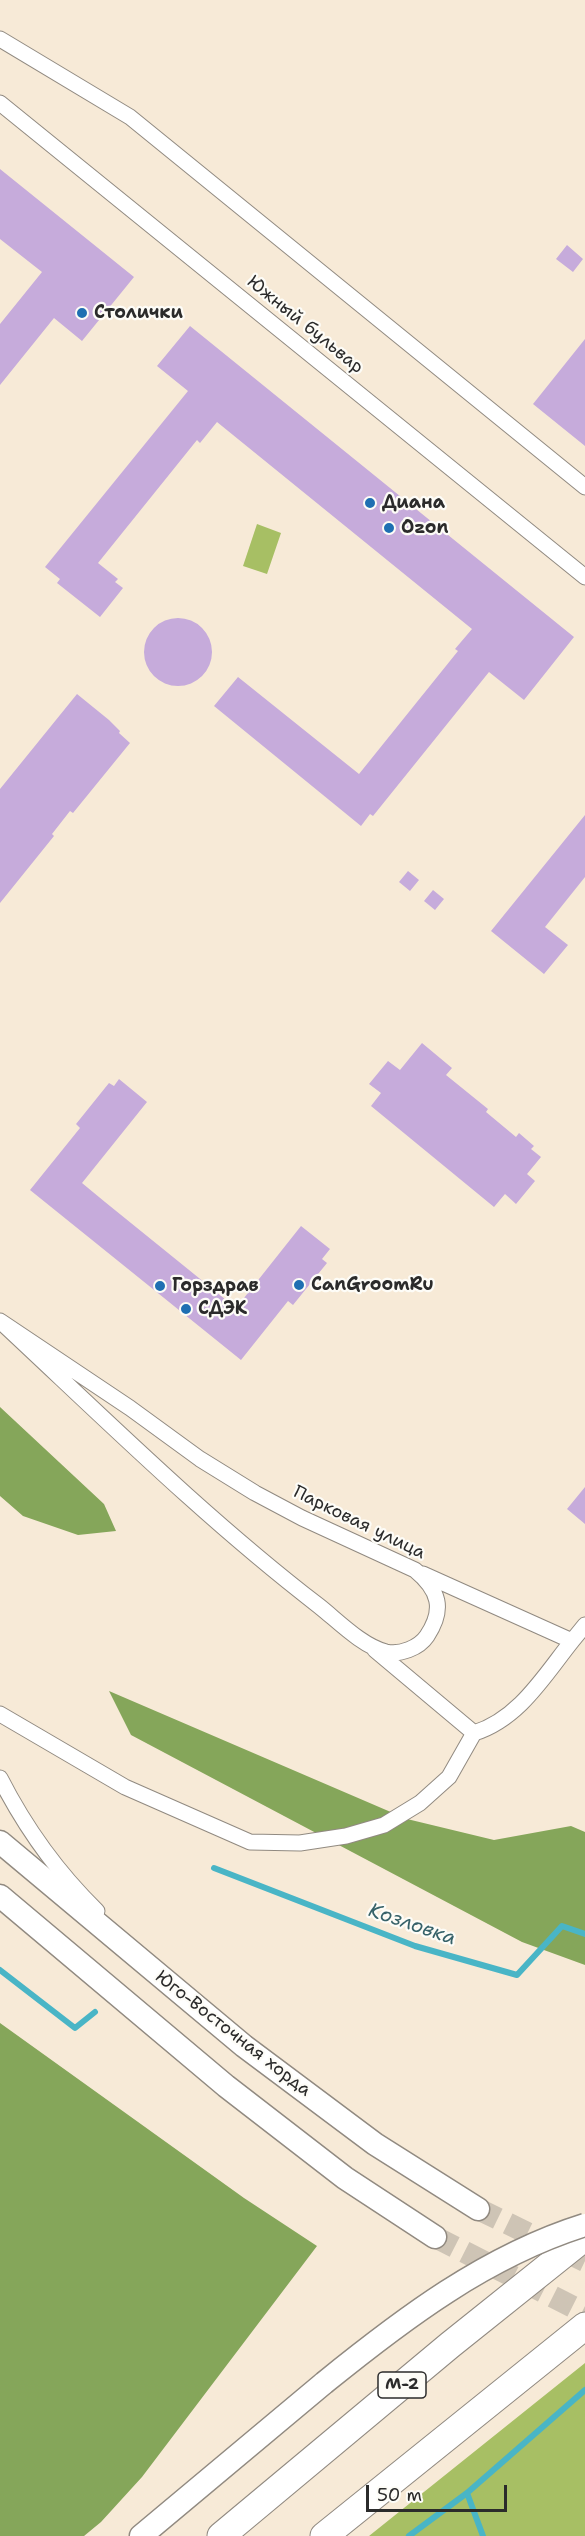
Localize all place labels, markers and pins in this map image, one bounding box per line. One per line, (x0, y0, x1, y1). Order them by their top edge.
place label: Столички (94, 302, 183, 324)
marker: Столички (75, 306, 89, 320)
place label: Диана (382, 492, 445, 514)
marker: Диана (363, 496, 377, 510)
place label: Ozon (401, 517, 448, 539)
marker: Ozon (382, 521, 396, 535)
place label: CanGroomRu (311, 1274, 434, 1296)
place label: Горздрав (172, 1275, 259, 1297)
marker: CanGroomRu (292, 1278, 306, 1292)
marker: Горздрав (153, 1279, 167, 1293)
place label: СДЭК (198, 1298, 247, 1320)
marker: СДЭК (179, 1302, 193, 1316)

